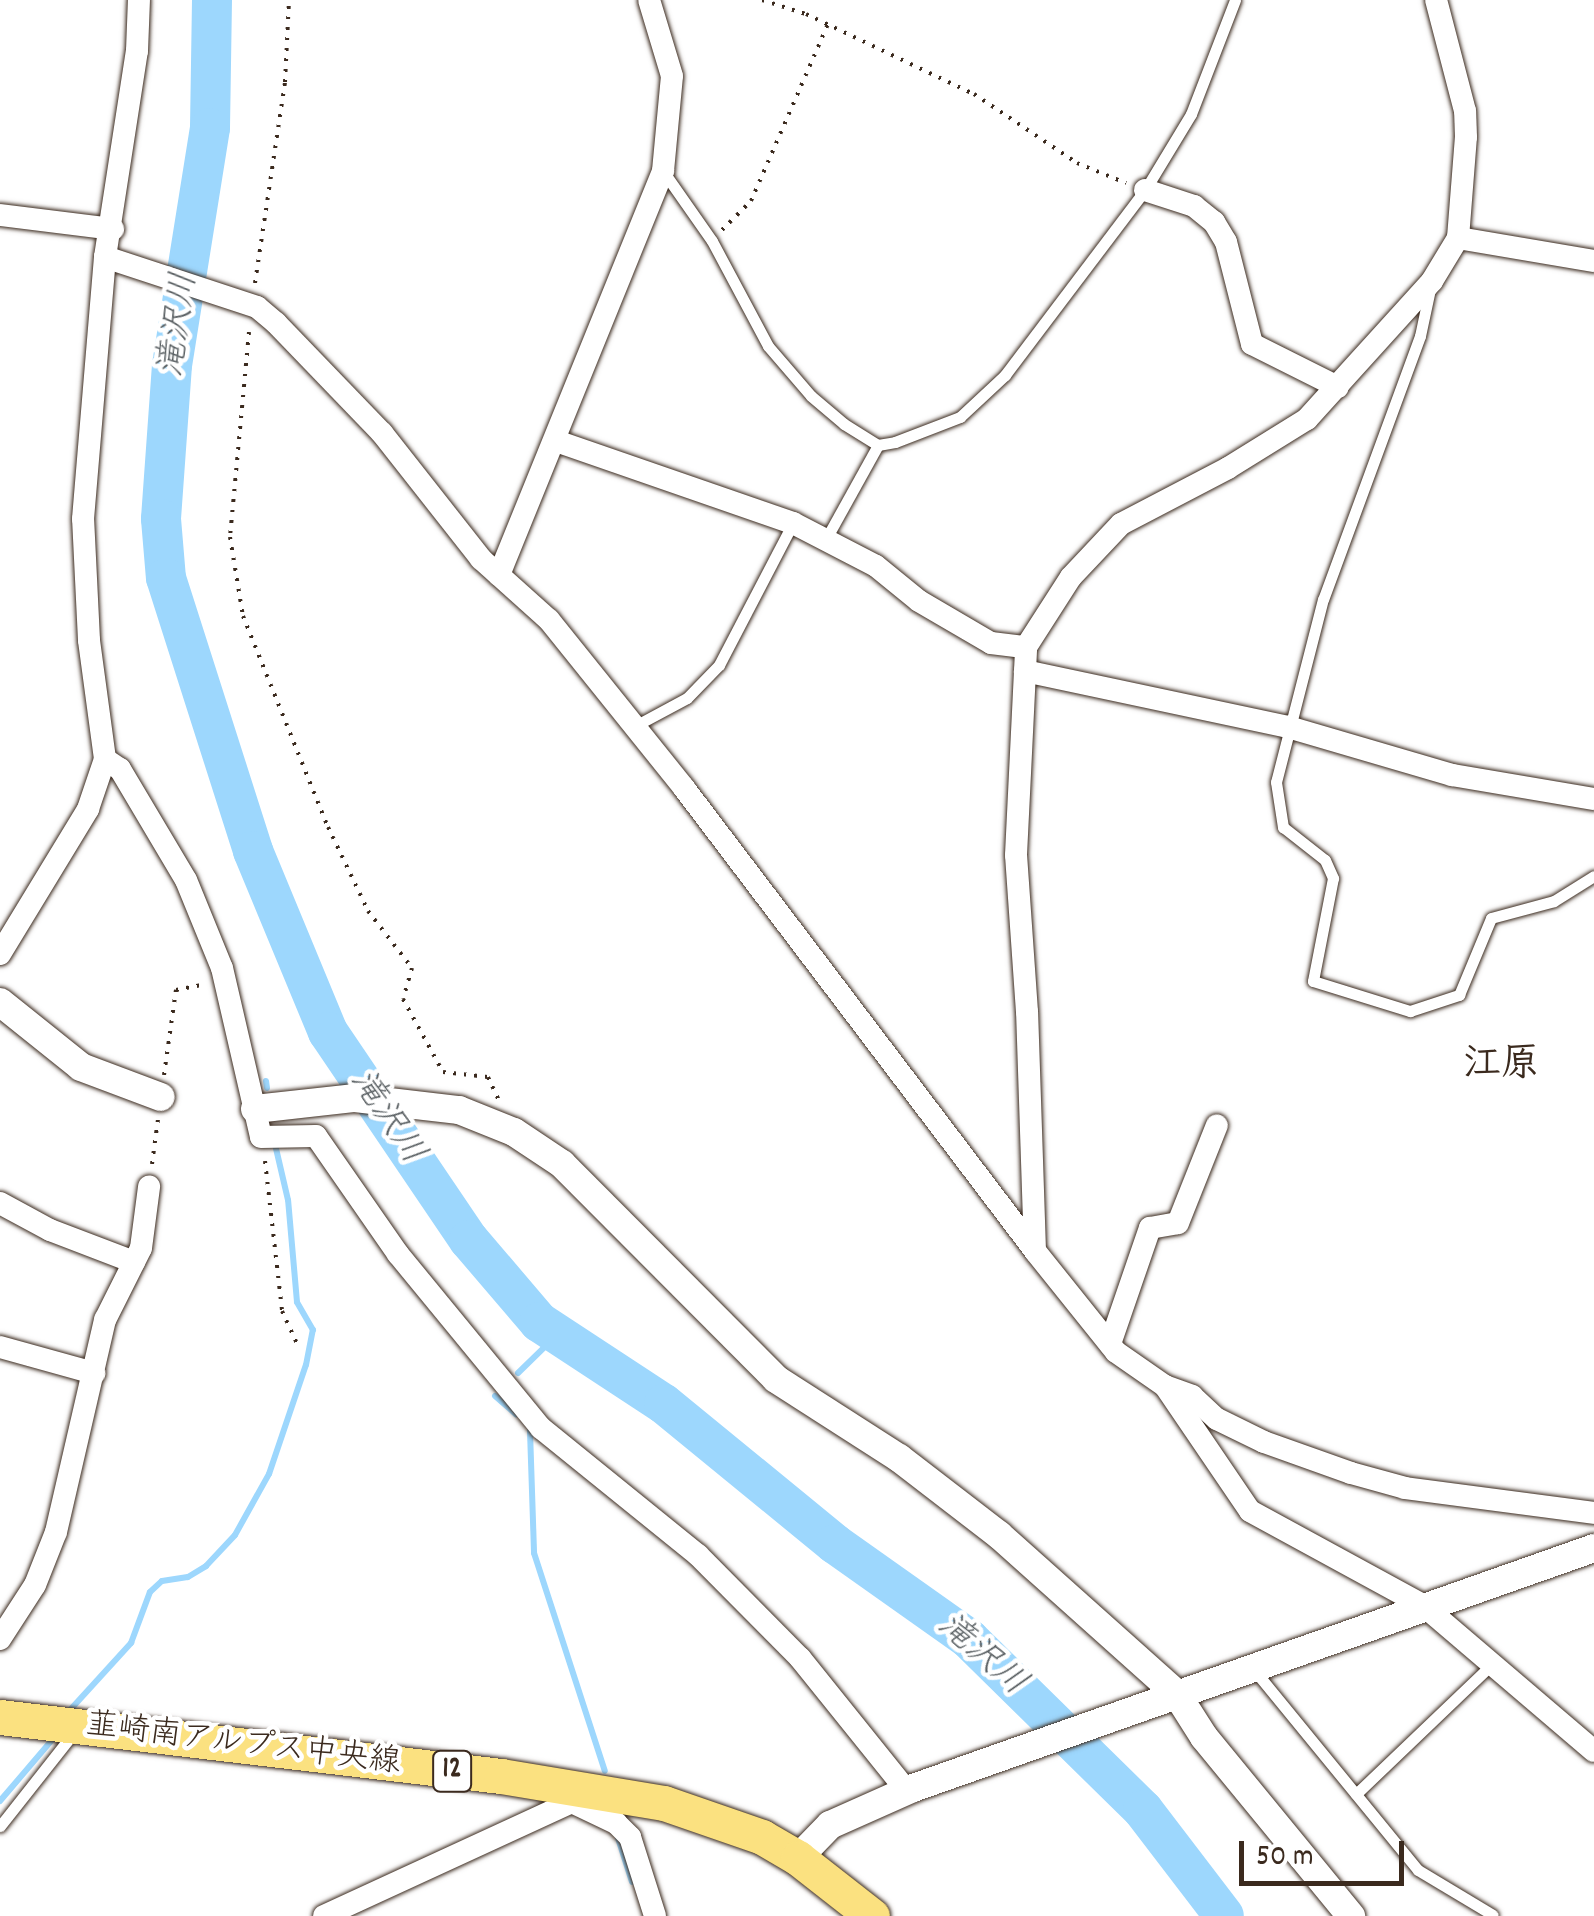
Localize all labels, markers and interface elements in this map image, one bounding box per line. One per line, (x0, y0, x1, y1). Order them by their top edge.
water label: 滝沢川 (152, 270, 208, 380)
district label: 江原 (1463, 1044, 1539, 1090)
water label: 滝沢川 (339, 1063, 433, 1173)
water label: 滝沢川 (928, 1606, 1034, 1706)
street label: 韮崎南アルプス中央線 (82, 1707, 404, 1785)
road number: 12 (432, 1746, 472, 1796)
scale bar (1244, 1821, 1409, 1883)
text: 50 m (1256, 1837, 1314, 1880)

